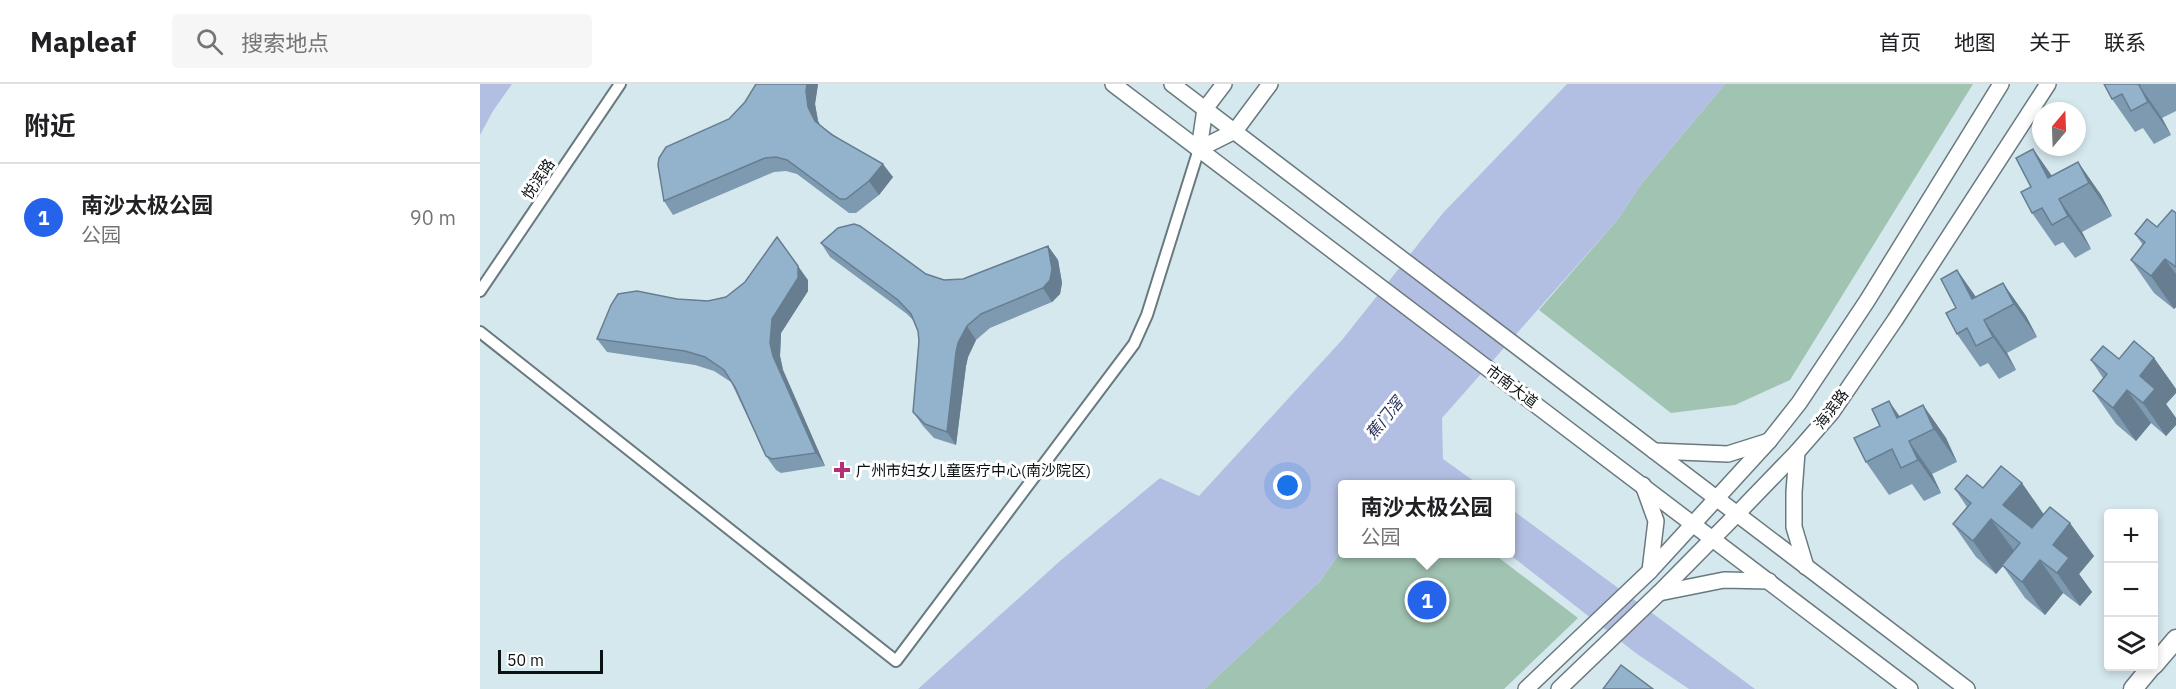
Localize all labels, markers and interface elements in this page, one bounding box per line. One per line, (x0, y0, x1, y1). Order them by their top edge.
search box (172, 14, 592, 68)
text: Mapleaf (30, 23, 136, 60)
icon: search (193, 25, 226, 58)
text: 搜索地点 (241, 28, 329, 57)
text: 首页 (1879, 28, 1921, 56)
text: 地图 (1954, 28, 1996, 56)
text: 关于 (2029, 28, 2071, 56)
text: 联系 (2104, 28, 2146, 56)
north arrow (2032, 102, 2086, 156)
text: 附近 (24, 108, 76, 142)
street label: 悦滨路 (518, 155, 558, 203)
text: 南沙太极公园 (81, 190, 213, 219)
text: 1 (38, 204, 50, 231)
text: 90 m (410, 204, 456, 231)
text: 公园 (81, 221, 121, 248)
street label: 市南大道 (1482, 360, 1542, 412)
street label: 海滨路 (1810, 385, 1852, 433)
water label: 蕉门滘 (1361, 392, 1408, 443)
marker: 广州市妇女儿童医疗中心(南沙院区) (833, 461, 851, 479)
place label: 广州市妇女儿童医疗中心(南沙院区) (856, 461, 1091, 480)
your location (1273, 471, 1302, 500)
popup (1338, 480, 1515, 558)
text: 南沙太极公园 (1360, 492, 1493, 521)
map controls (2104, 509, 2158, 671)
button: + (2104, 509, 2158, 563)
text: 公园 (1360, 523, 1400, 550)
button: − (2104, 563, 2158, 617)
pin: 1 (1408, 578, 1446, 622)
button: layers (2104, 617, 2158, 671)
scale bar (498, 647, 603, 674)
text: 50 m (507, 650, 544, 670)

